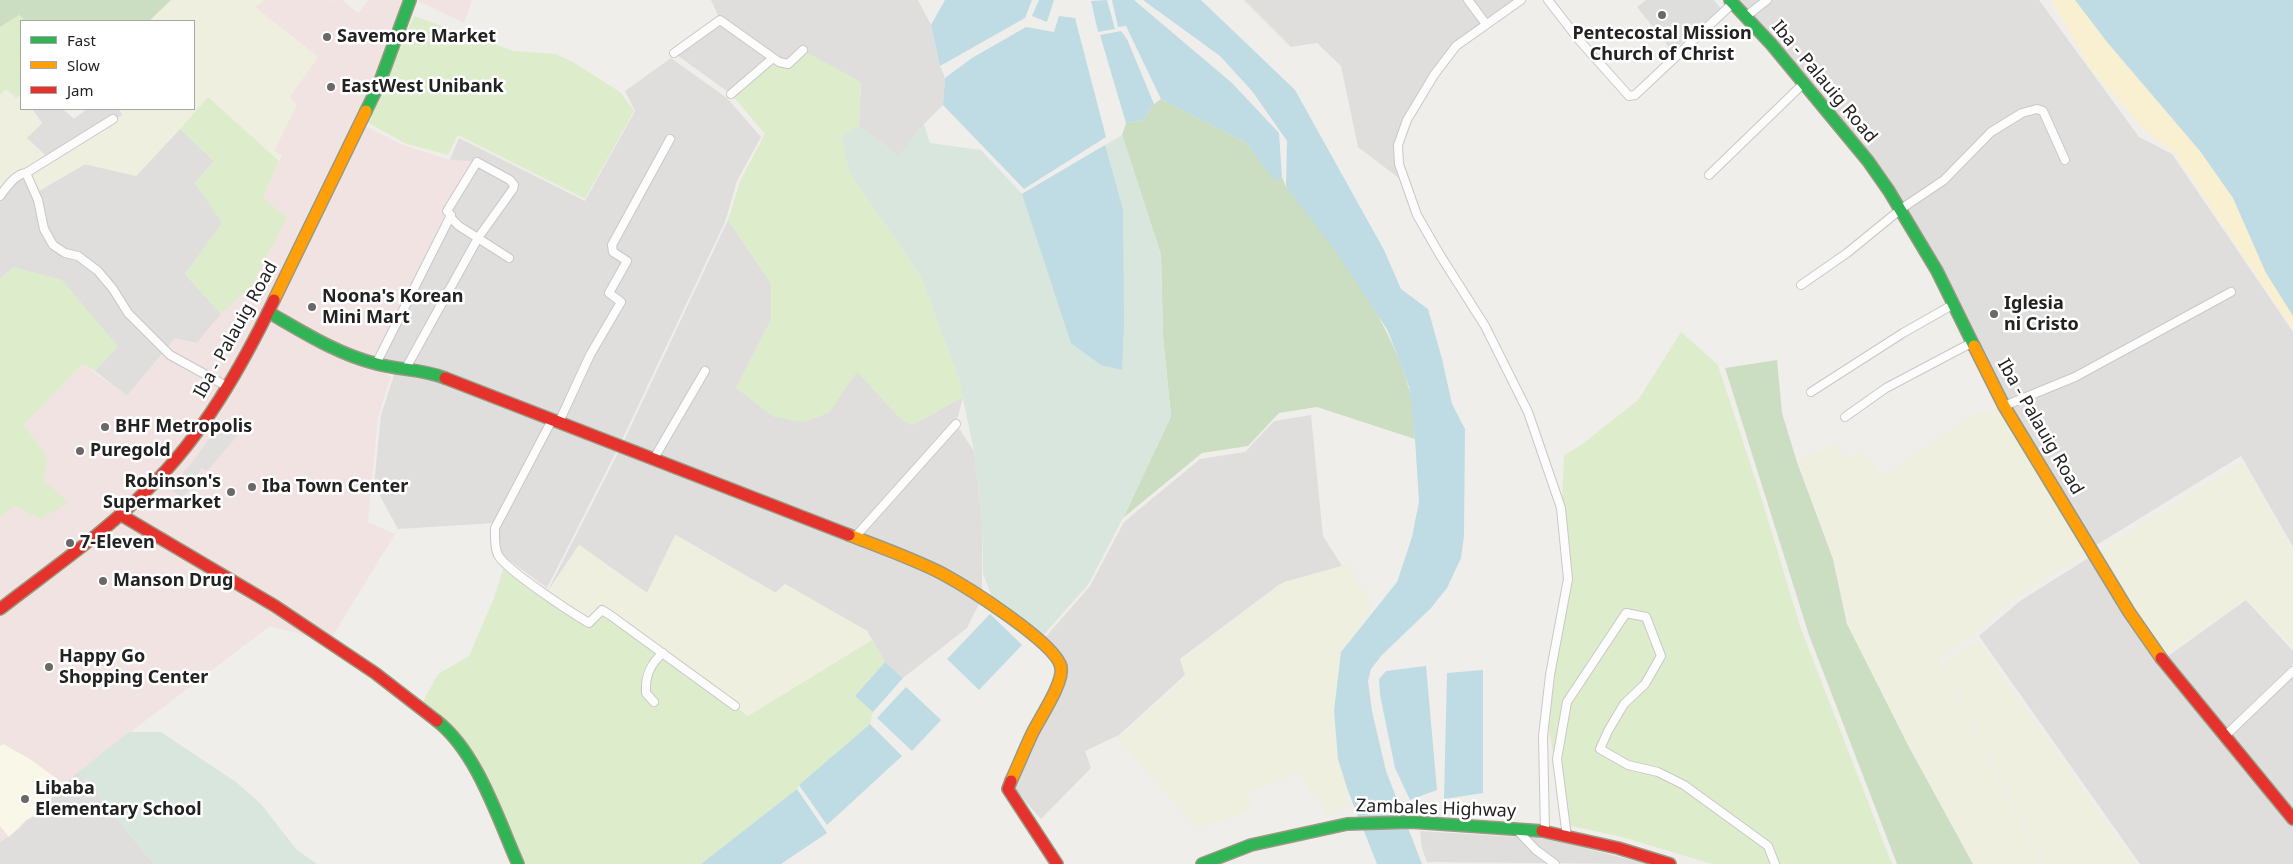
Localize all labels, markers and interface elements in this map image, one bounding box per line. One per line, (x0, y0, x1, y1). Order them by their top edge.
marker: Pentecostal Mission Church of Christ (1656, 9, 1668, 21)
street label: Iba - Palauig Road (1767, 16, 1881, 148)
legend (20, 20, 195, 110)
place label: Pentecostal Mission Church of Christ (1572, 23, 1752, 66)
place label: Savemore Market (337, 26, 496, 48)
text: Fast (67, 30, 96, 50)
marker: Savemore Market (321, 31, 333, 43)
text: Slow (67, 55, 100, 75)
place label: EastWest Unibank (341, 76, 504, 98)
text: Jam (67, 80, 94, 100)
marker: EastWest Unibank (325, 81, 337, 93)
street label: Iba - Palauig Road (189, 258, 283, 402)
place label: Noona's Korean Mini Mart (322, 286, 464, 328)
place label: Iglesia ni Cristo (2004, 293, 2079, 336)
marker: Noona's Korean Mini Mart (306, 301, 318, 313)
marker: Iglesia ni Cristo (1988, 308, 2000, 320)
street label: Iba - Palauig Road (1992, 355, 2088, 499)
place label: BHF Metropolis (115, 416, 252, 438)
marker: BHF Metropolis (99, 421, 111, 433)
place label: Puregold (90, 440, 171, 462)
marker: Puregold (74, 445, 86, 457)
place label: Robinson's Supermarket (103, 471, 221, 514)
place label: Iba Town Center (262, 476, 408, 498)
marker: Iba Town Center (246, 481, 258, 493)
marker: Robinson's Supermarket (225, 486, 237, 498)
place label: 7-Eleven (80, 532, 155, 554)
marker: 7-Eleven (64, 537, 76, 549)
place label: Manson Drug (113, 570, 233, 592)
marker: Manson Drug (97, 575, 109, 587)
place label: Happy Go Shopping Center (59, 646, 208, 689)
marker: Happy Go Shopping Center (43, 661, 55, 673)
place label: Libaba Elementary School (35, 778, 202, 821)
marker: Libaba Elementary School (19, 793, 31, 805)
street label: Zambales Highway (1356, 795, 1516, 823)

